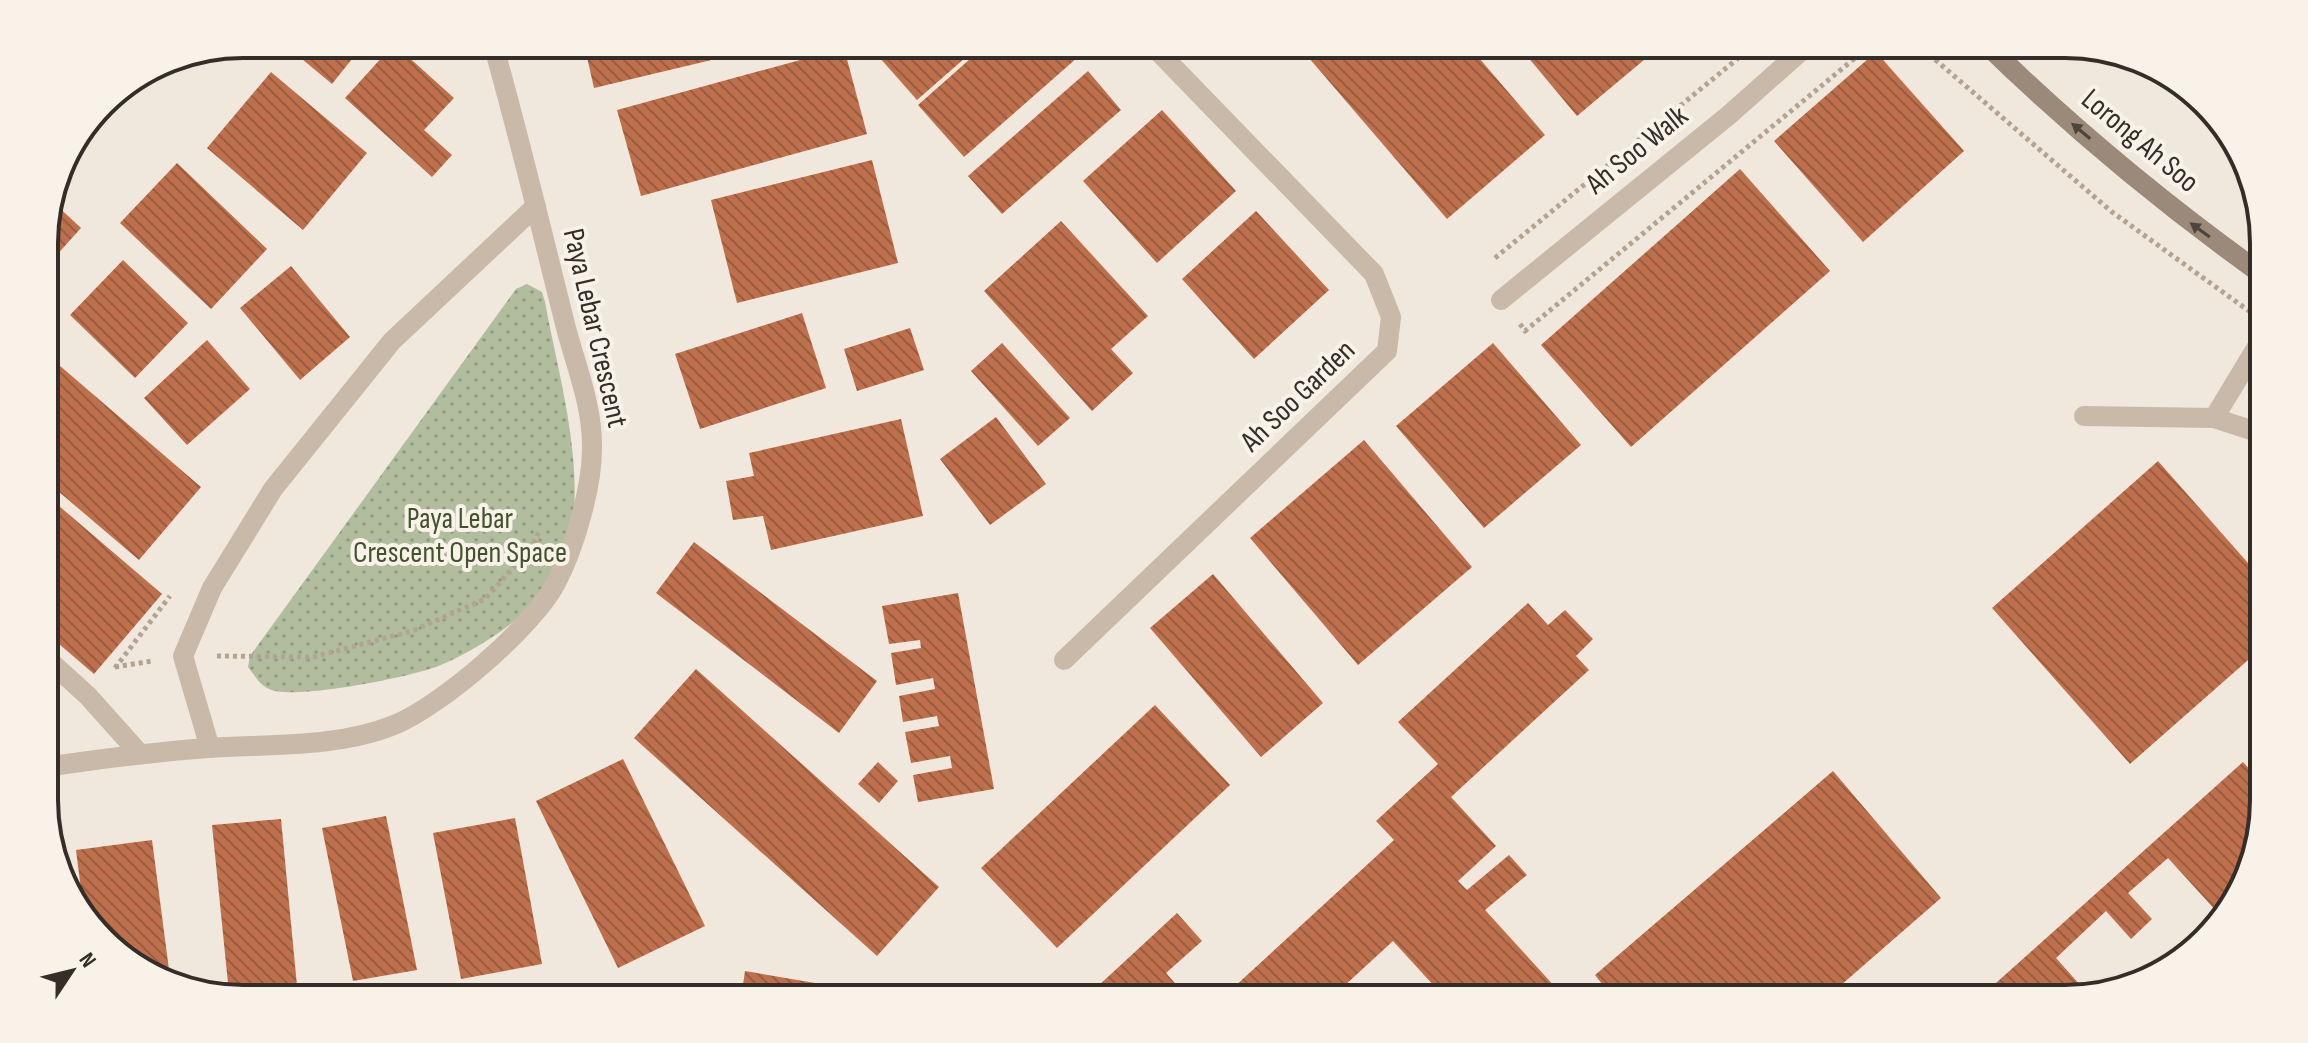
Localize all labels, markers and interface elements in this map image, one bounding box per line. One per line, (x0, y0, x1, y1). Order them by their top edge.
street label: Lorong Ah Soo (2074, 82, 2206, 200)
street label: Ah Soo Walk (1578, 98, 1696, 203)
one-way arrow (2071, 123, 2091, 140)
one-way arrow (2189, 222, 2211, 238)
street label: Paya Lebar Crescent (555, 225, 635, 431)
street label: Ah Soo Garden (1233, 333, 1363, 460)
park label: Paya Lebar Crescent Open Space (353, 501, 567, 571)
north arrow (32, 931, 112, 1011)
text: N (73, 948, 102, 973)

